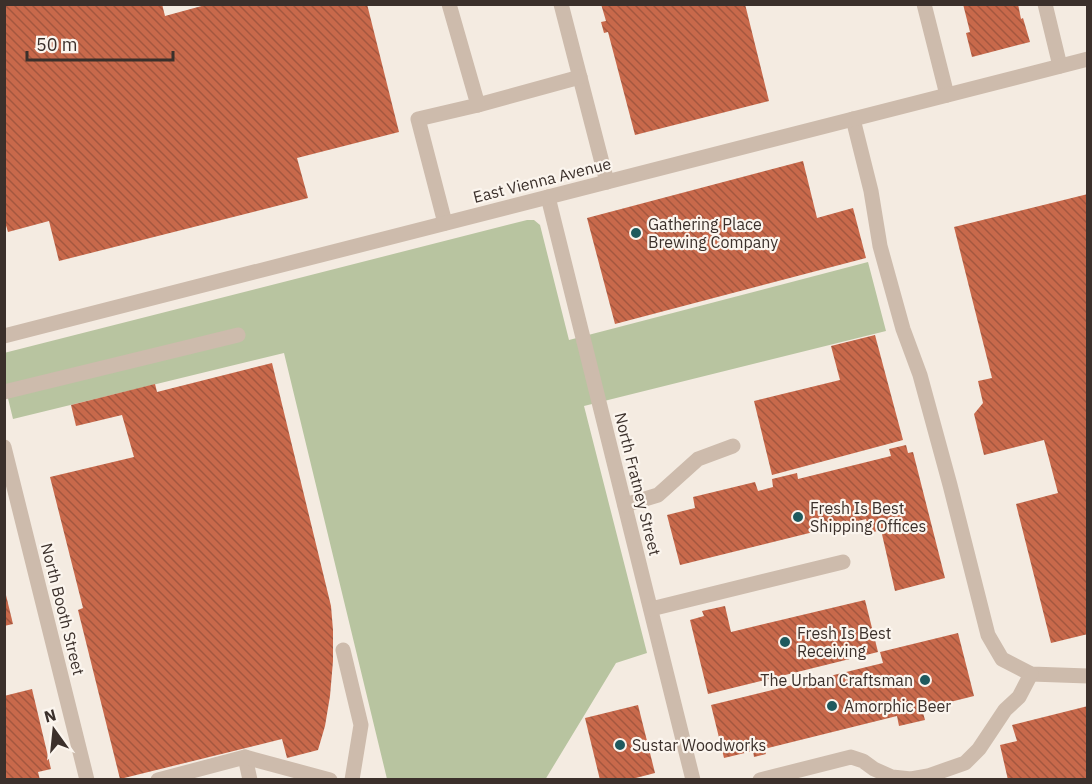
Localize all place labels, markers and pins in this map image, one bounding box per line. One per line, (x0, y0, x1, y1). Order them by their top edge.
place label: Gathering Place Brewing Company (648, 214, 778, 252)
marker: Gathering Place Brewing Company (629, 226, 643, 240)
place label: Fresh Is Best Shipping Offices (810, 498, 926, 536)
marker: Fresh Is Best Shipping Offices (791, 510, 805, 524)
place label: Fresh Is Best Receiving (797, 623, 891, 661)
marker: Fresh Is Best Receiving (778, 635, 792, 649)
place label: The Urban Craftsman (760, 670, 913, 690)
marker: The Urban Craftsman (918, 673, 932, 687)
place label: Amorphic Beer (844, 696, 951, 716)
marker: Amorphic Beer (825, 699, 839, 713)
place label: Sustar Woodworks (632, 735, 766, 755)
marker: Sustar Woodworks (613, 738, 627, 752)

